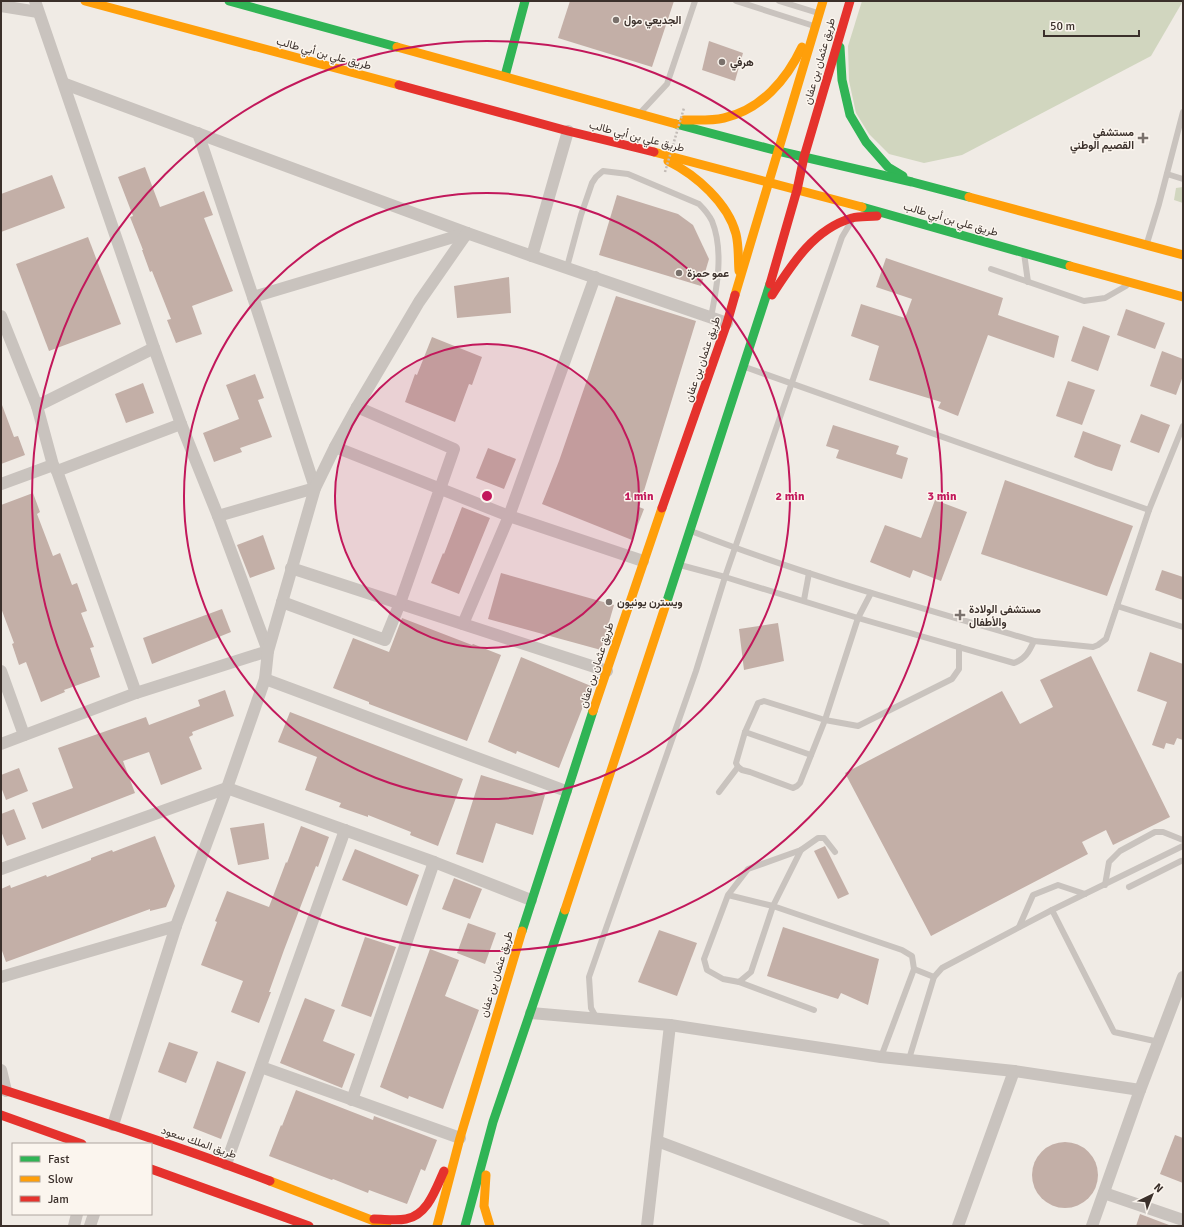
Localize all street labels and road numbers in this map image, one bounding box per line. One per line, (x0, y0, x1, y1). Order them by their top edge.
street label: طريق عثمان بن عفان (801, 16, 838, 106)
street label: طريق علي بن أبي طالب (274, 35, 373, 75)
street label: طريق علي بن أبي طالب (587, 118, 686, 158)
street label: طريق علي بن أبي طالب (901, 200, 1000, 242)
street label: طريق عثمان بن عفان (682, 315, 723, 404)
street label: طريق عثمان بن عفان (576, 621, 617, 710)
street label: طريق عثمان بن عفان (477, 929, 516, 1019)
street label: طريق الملك سعود (159, 1123, 238, 1161)

